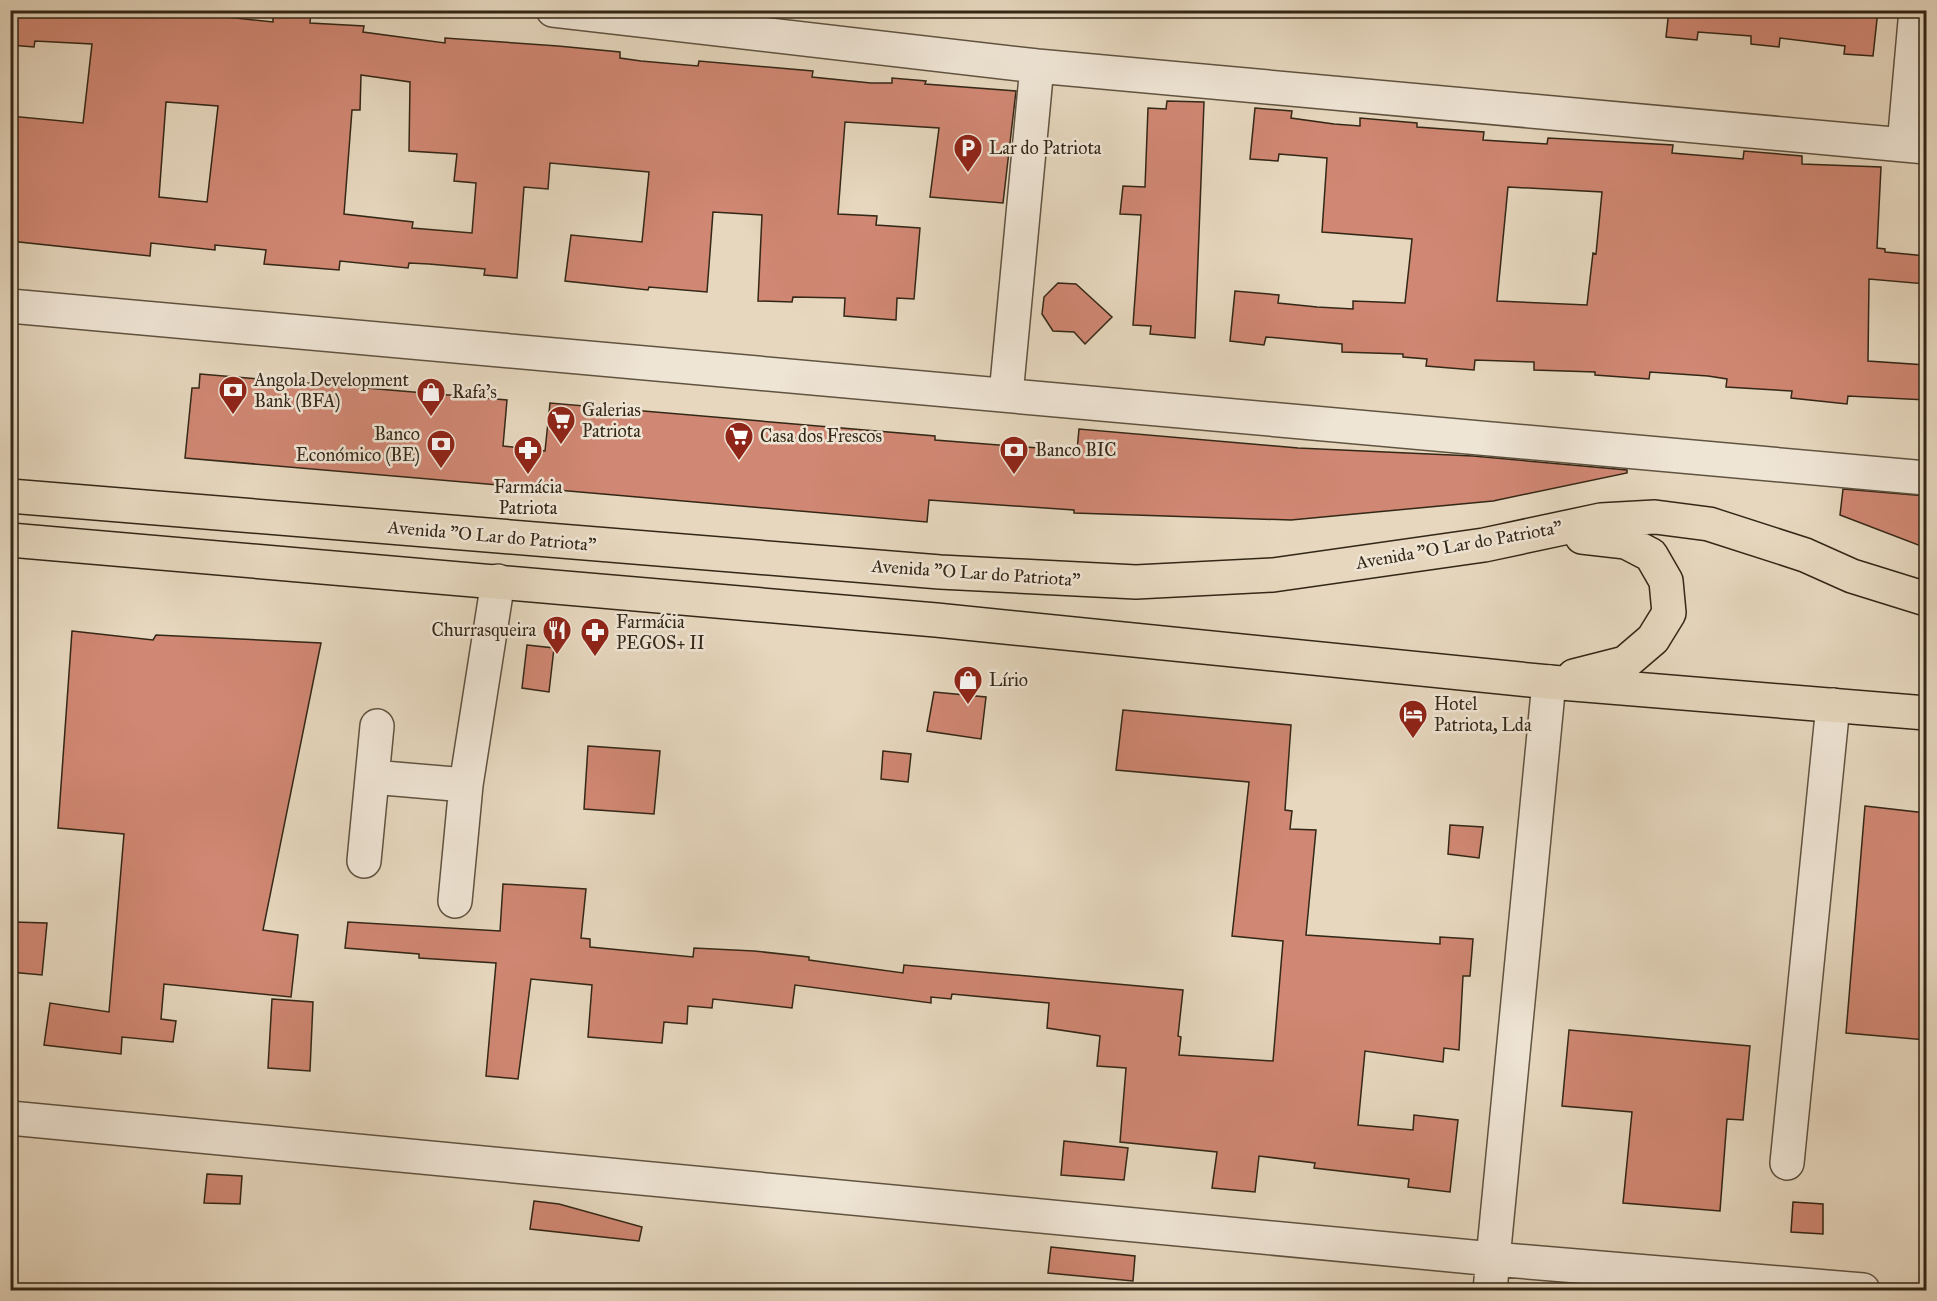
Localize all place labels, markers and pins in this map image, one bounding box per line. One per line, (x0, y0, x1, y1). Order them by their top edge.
parking icon: Lar do Patriota (952, 132, 984, 174)
place label: Lar do Patriota (989, 137, 1102, 159)
place label: Angola Development Bank (BFA) (253, 369, 409, 413)
bank icon: Angola Development Bank (BFA) (217, 374, 249, 416)
shop icon: Rafa's (415, 376, 447, 418)
place label: Rafa's (452, 381, 497, 403)
place label: Galerias Patriota (582, 399, 641, 442)
supermarket icon: Galerias Patriota (545, 404, 577, 446)
supermarket icon: Casa dos Frescos (723, 420, 755, 462)
place label: Banco Económico (BE) (296, 423, 420, 467)
place label: Casa dos Frescos (760, 425, 882, 447)
bank icon: Banco Económico (BE) (425, 428, 457, 470)
pharmacy icon: Farmácia Patriota (512, 434, 544, 476)
bank icon: Banco BIC (998, 434, 1030, 476)
place label: Banco BIC (1035, 439, 1116, 461)
place label: Farmácia Patriota (494, 476, 563, 519)
place label: Farmácia PEGOS+ II (616, 611, 705, 654)
restaurant icon: Churrasqueira (541, 614, 573, 656)
pharmacy icon: Farmácia PEGOS+ II (579, 616, 611, 658)
place label: Churrasqueira (432, 619, 536, 642)
shop icon: Lírio (952, 664, 984, 706)
place label: Lírio (989, 669, 1028, 691)
place label: Hotel Patriota, Lda (1434, 693, 1532, 736)
hotel icon: Hotel Patriota, Lda (1397, 698, 1429, 740)

